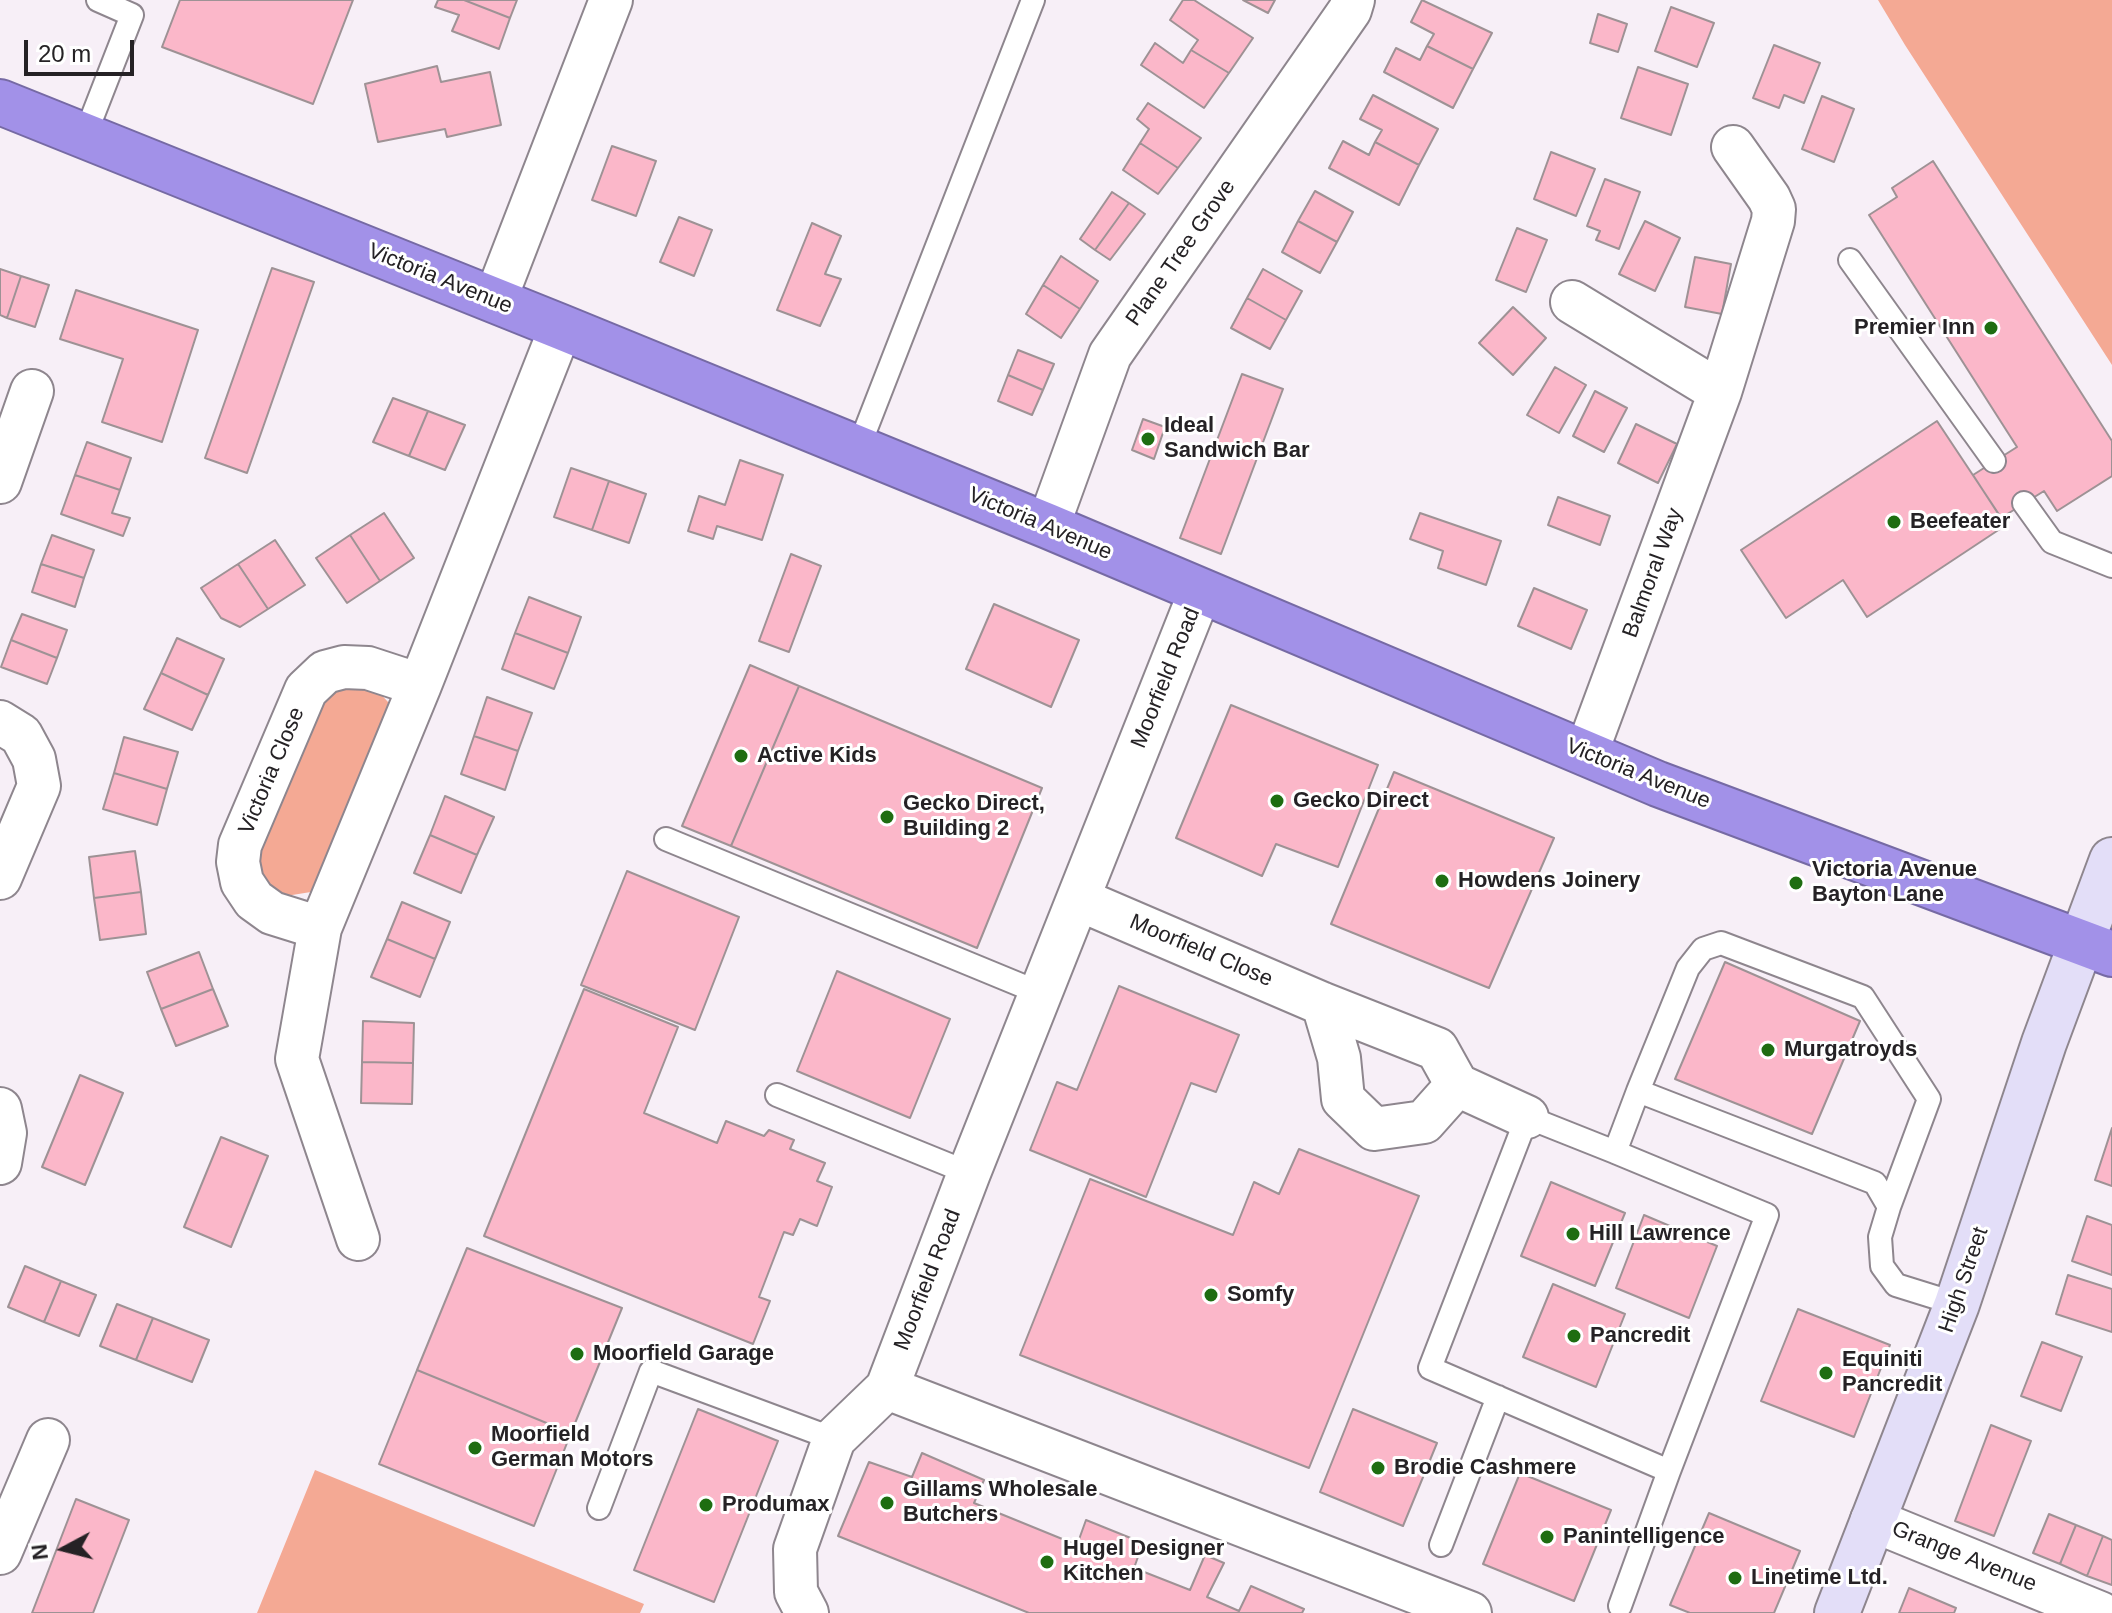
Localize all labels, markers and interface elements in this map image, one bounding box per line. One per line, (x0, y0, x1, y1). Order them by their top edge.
scale bar (28, 24, 138, 74)
text: 20 m (38, 40, 91, 67)
street label: Plane Tree Grove (1121, 175, 1241, 331)
street label: Victoria Avenue (364, 238, 516, 320)
place label: Premier Inn (1854, 315, 1975, 341)
marker: Premier Inn (1982, 319, 2000, 337)
place label: Ideal Sandwich Bar (1164, 413, 1309, 464)
marker: Ideal Sandwich Bar (1139, 430, 1157, 448)
street label: Victoria Avenue (964, 482, 1116, 566)
street label: Balmoral Way (1617, 505, 1689, 641)
place label: Beefeater (1910, 509, 2010, 535)
marker: Beefeater (1885, 513, 1903, 531)
street label: Moorfield Road (1126, 604, 1206, 752)
street label: Victoria Close (233, 704, 311, 838)
street label: Victoria Avenue (1562, 733, 1714, 815)
place label: Active Kids (757, 743, 877, 769)
marker: Active Kids (732, 747, 750, 765)
place label: Gecko Direct (1293, 788, 1429, 814)
place label: Gecko Direct, Building 2 (903, 791, 1045, 842)
marker: Gecko Direct (1268, 792, 1286, 810)
marker: Gecko Direct, Building 2 (878, 808, 896, 826)
place label: Victoria Avenue Bayton Lane (1812, 857, 1977, 908)
place label: Howdens Joinery (1458, 868, 1640, 894)
marker: Howdens Joinery (1433, 872, 1451, 890)
marker: Victoria Avenue Bayton Lane (1787, 874, 1805, 892)
street label: Moorfield Close (1125, 909, 1277, 993)
place label: Murgatroyds (1784, 1037, 1917, 1063)
marker: Murgatroyds (1759, 1041, 1777, 1059)
street label: Moorfield Road (889, 1206, 967, 1354)
place label: Hill Lawrence (1589, 1221, 1731, 1247)
street label: High Street (1934, 1224, 1994, 1336)
marker: Hill Lawrence (1564, 1225, 1582, 1243)
place label: Somfy (1227, 1282, 1294, 1308)
marker: Somfy (1202, 1286, 1220, 1304)
place label: Pancredit (1590, 1323, 1690, 1349)
marker: Pancredit (1565, 1327, 1583, 1345)
place label: Moorfield Garage (593, 1341, 774, 1367)
marker: Moorfield Garage (568, 1345, 586, 1363)
place label: Equiniti Pancredit (1842, 1347, 1942, 1398)
marker: Equiniti Pancredit (1817, 1364, 1835, 1382)
place label: Moorfield German Motors (491, 1422, 654, 1474)
marker: Moorfield German Motors (466, 1439, 484, 1457)
place label: Brodie Cashmere (1394, 1455, 1576, 1481)
marker: Brodie Cashmere (1369, 1459, 1387, 1477)
place label: Gillams Wholesale Butchers (903, 1477, 1097, 1528)
place label: Produmax (722, 1492, 830, 1518)
marker: Gillams Wholesale Butchers (878, 1494, 896, 1512)
marker: Produmax (697, 1496, 715, 1514)
north arrow (24, 1509, 104, 1589)
street label: Grange Avenue (1888, 1516, 2040, 1598)
place label: Panintelligence (1563, 1524, 1724, 1550)
marker: Panintelligence (1538, 1528, 1556, 1546)
place label: Hugel Designer Kitchen (1063, 1536, 1224, 1588)
text: N (26, 1543, 53, 1561)
marker: Hugel Designer Kitchen (1038, 1553, 1056, 1571)
place label: Linetime Ltd. (1751, 1565, 1888, 1591)
marker: Linetime Ltd. (1726, 1569, 1744, 1587)

